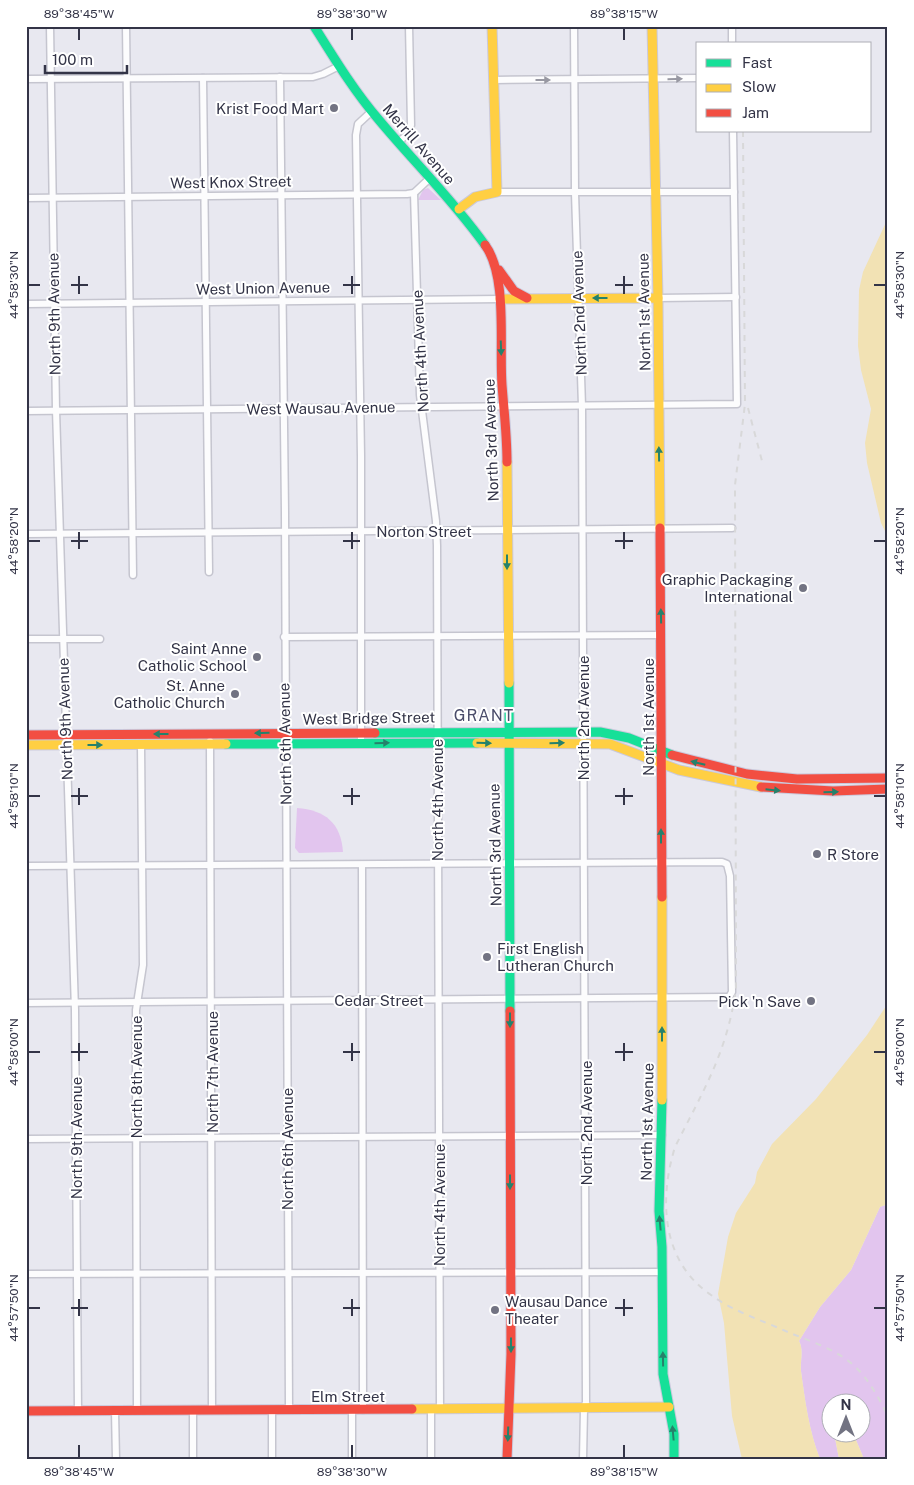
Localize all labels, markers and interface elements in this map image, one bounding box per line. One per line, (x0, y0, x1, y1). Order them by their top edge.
text: 89°38'45"W (44, 7, 115, 21)
text: 89°38'30"W (317, 7, 388, 21)
text: 89°38'15"W (590, 7, 659, 21)
scale bar (45, 42, 128, 74)
legend (696, 42, 872, 132)
text: 100 m (52, 51, 93, 68)
text: Fast (742, 54, 772, 71)
one-way arrow (667, 75, 683, 83)
one-way arrow (536, 76, 552, 84)
text: Slow (742, 78, 777, 95)
place label: Krist Food Mart (216, 100, 324, 117)
street label: Merrill Avenue (379, 100, 459, 188)
marker: Krist Food Mart (328, 102, 340, 114)
text: Jam (742, 104, 769, 121)
street label: West Knox Street (170, 172, 292, 192)
street label: North 2nd Avenue (568, 250, 590, 376)
text: 44°58'30"N (7, 251, 21, 319)
text: 44°58'30"N (893, 251, 907, 319)
street label: North 9th Avenue (44, 253, 64, 375)
street label: North 1st Avenue (634, 253, 654, 371)
street label: West Union Avenue (196, 278, 330, 298)
street label: North 4th Avenue (408, 289, 432, 413)
one-way arrow (592, 294, 608, 302)
one-way arrow (497, 340, 505, 356)
street label: North 3rd Avenue (480, 378, 502, 502)
street label: West Wausau Avenue (246, 398, 396, 418)
one-way arrow (655, 446, 663, 462)
text: 44°58'20"N (7, 507, 21, 575)
text: 44°58'20"N (893, 507, 907, 575)
street label: Norton Street (376, 523, 472, 540)
one-way arrow (503, 555, 511, 571)
place label: Graphic Packaging International (662, 571, 793, 605)
marker: Graphic Packaging International (797, 582, 809, 594)
one-way arrow (657, 608, 665, 624)
place label: Saint Anne Catholic School (138, 640, 247, 674)
marker: Saint Anne Catholic School (251, 651, 263, 663)
street label: North 2nd Avenue (575, 655, 592, 781)
street label: North 9th Avenue (54, 657, 76, 781)
street label: North 1st Avenue (640, 658, 657, 776)
place label: St. Anne Catholic Church (114, 677, 225, 711)
street label: North 6th Avenue (275, 683, 295, 805)
marker: St. Anne Catholic Church (229, 688, 241, 700)
district label: GRANT (454, 706, 514, 725)
street label: West Bridge Street (303, 708, 436, 728)
one-way arrow (254, 729, 270, 737)
one-way arrow (153, 730, 169, 738)
one-way arrow (374, 739, 390, 747)
street label: North 4th Avenue (429, 739, 446, 861)
one-way arrow (476, 739, 492, 747)
one-way arrow (549, 739, 565, 747)
one-way arrow (87, 741, 103, 749)
one-way arrow (691, 759, 706, 767)
text: 44°58'10"N (7, 763, 21, 829)
text: 44°58'10"N (893, 763, 907, 829)
street label: North 3rd Avenue (485, 783, 505, 907)
one-way arrow (765, 786, 781, 794)
one-way arrow (823, 787, 839, 795)
one-way arrow (657, 828, 665, 844)
place label: R Store (827, 846, 879, 863)
marker: R Store (811, 848, 823, 860)
place label: First English Lutheran Church (497, 940, 614, 974)
marker: First English Lutheran Church (481, 951, 493, 963)
street label: Cedar Street (334, 992, 424, 1009)
place label: Pick 'n Save (718, 993, 801, 1010)
marker: Pick 'n Save (805, 995, 817, 1007)
street label: North 7th Avenue (204, 1011, 221, 1133)
one-way arrow (506, 1012, 514, 1028)
street label: North 8th Avenue (128, 1016, 145, 1138)
text: 44°58'00"N (7, 1018, 21, 1086)
text: 44°58'00"N (893, 1018, 907, 1086)
one-way arrow (658, 1025, 666, 1041)
street label: North 2nd Avenue (578, 1060, 595, 1186)
street label: North 1st Avenue (637, 1063, 657, 1181)
street label: North 9th Avenue (68, 1077, 85, 1199)
street label: North 6th Avenue (279, 1088, 296, 1210)
street label: North 4th Avenue (431, 1144, 448, 1266)
one-way arrow (506, 1174, 514, 1190)
one-way arrow (656, 1215, 664, 1231)
text: 44°57'50"N (7, 1274, 21, 1342)
text: 44°57'50"N (893, 1274, 907, 1342)
place label: Wausau Dance Theater (505, 1293, 608, 1327)
marker: Wausau Dance Theater (489, 1304, 501, 1316)
one-way arrow (507, 1337, 515, 1353)
one-way arrow (659, 1351, 667, 1367)
street label: Elm Street (311, 1388, 385, 1405)
north arrow (822, 1392, 872, 1442)
text: N (841, 1397, 851, 1413)
one-way arrow (669, 1425, 677, 1441)
one-way arrow (503, 1426, 511, 1442)
text: 89°38'45"W (44, 1465, 115, 1479)
text: 89°38'30"W (317, 1465, 388, 1479)
text: 89°38'15"W (590, 1465, 659, 1479)

